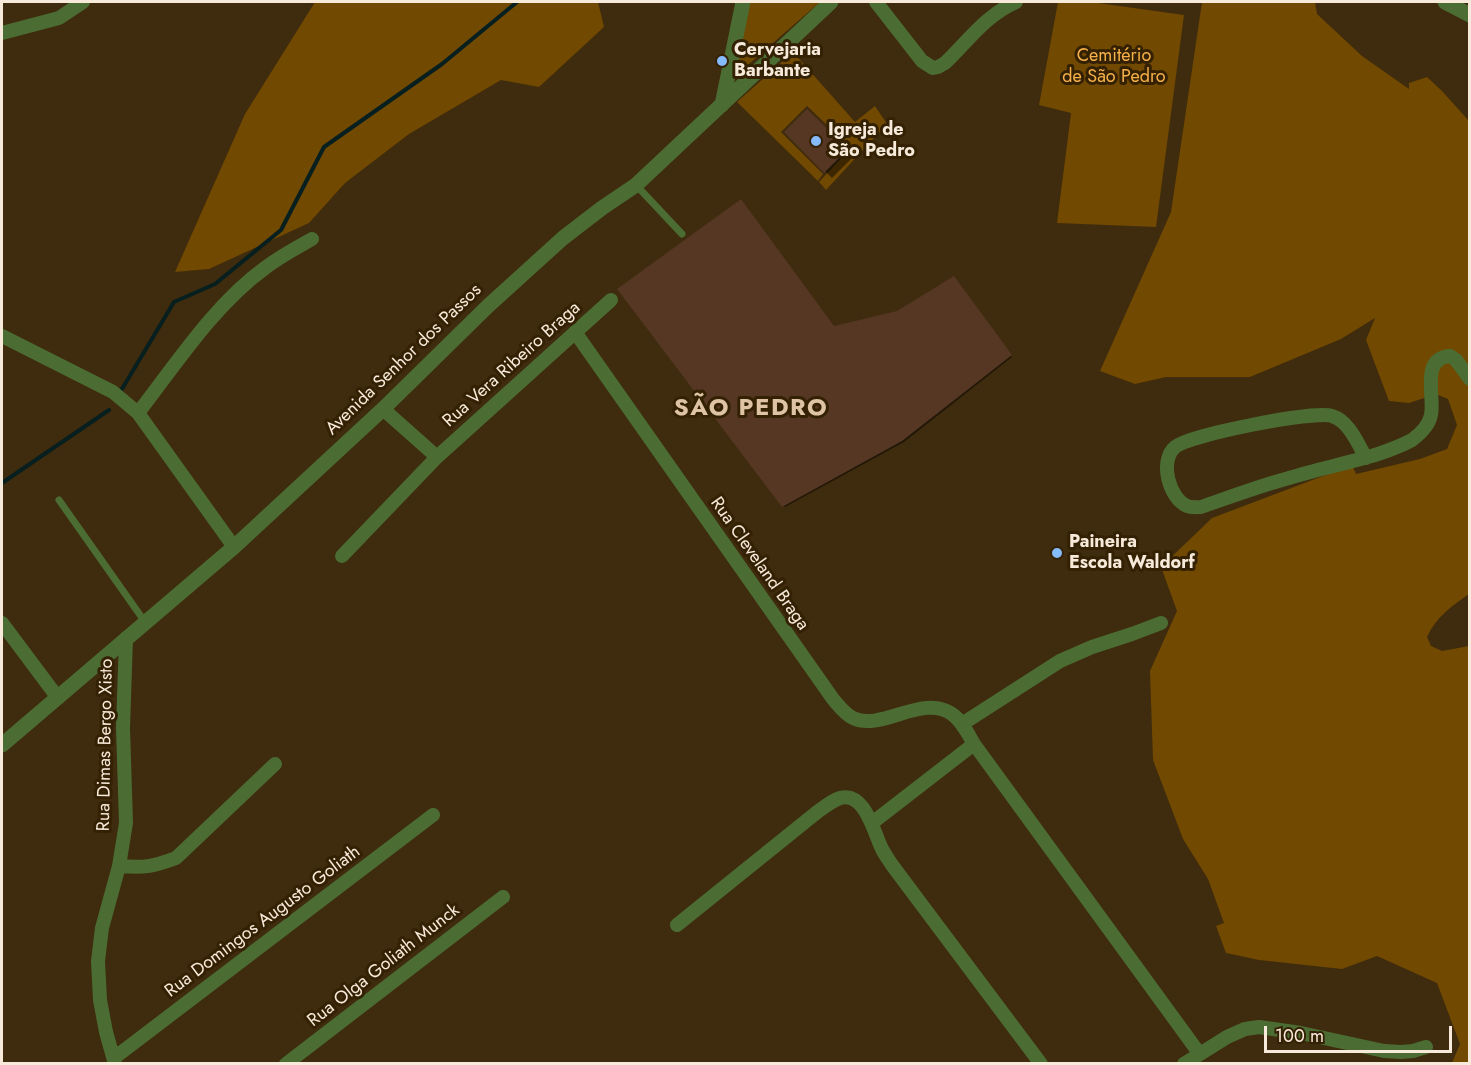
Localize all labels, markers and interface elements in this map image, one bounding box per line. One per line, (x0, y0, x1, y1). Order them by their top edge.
place label: Cervejaria Barbante (734, 40, 821, 82)
park label: Cemitério de São Pedro (1062, 46, 1166, 88)
marker: Cervejaria Barbante (715, 54, 729, 68)
place label: Igreja de São Pedro (828, 120, 915, 162)
marker: Igreja de São Pedro (809, 134, 823, 148)
street label: Avenida Senhor dos Passos (322, 280, 486, 440)
street label: Rua Vera Ribeiro Braga (439, 298, 585, 432)
district label: SÃO PEDRO (674, 395, 828, 423)
street label: Rua Cleveland Braga (705, 493, 813, 635)
place label: Paineira Escola Waldorf (1069, 532, 1195, 574)
marker: Paineira Escola Waldorf (1050, 546, 1064, 560)
street label: Rua Dimas Bergo Xisto (94, 659, 118, 831)
street label: Rua Domingos Augusto Goliath (161, 841, 365, 1003)
street label: Rua Olga Goliath Munck (304, 900, 464, 1032)
scale bar (1267, 1014, 1454, 1052)
text: 100 m (1275, 1023, 1324, 1049)

